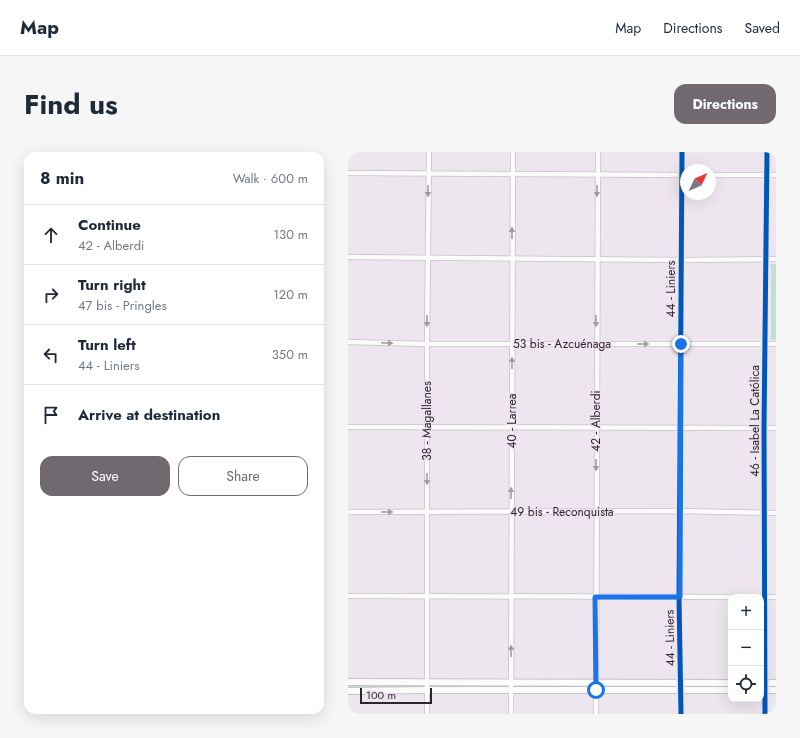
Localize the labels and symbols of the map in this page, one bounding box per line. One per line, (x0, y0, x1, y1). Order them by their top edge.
north arrow (680, 164, 716, 200)
one-way arrow (425, 185, 432, 197)
one-way arrow (594, 185, 601, 197)
one-way arrow (509, 226, 515, 239)
street label: 44 - Liniers (662, 260, 680, 317)
one-way arrow (424, 315, 430, 328)
one-way arrow (593, 315, 599, 328)
street label: 53 bis - Azcuénaga (513, 335, 611, 353)
route end (672, 335, 690, 353)
one-way arrow (381, 340, 394, 346)
one-way arrow (637, 341, 650, 347)
one-way arrow (508, 357, 515, 369)
street label: 46 - Isabel La Católica (746, 365, 764, 477)
street label: 38 - Magallanes (418, 381, 436, 461)
street label: 42 - Alberdi (587, 390, 605, 452)
street label: 40 - Larrea (503, 393, 521, 449)
one-way arrow (593, 459, 599, 472)
one-way arrow (424, 473, 430, 486)
one-way arrow (508, 486, 514, 499)
street label: 49 bis - Reconquista (510, 503, 614, 521)
one-way arrow (381, 509, 394, 515)
street label: 44 - Liniers (661, 609, 679, 667)
one-way arrow (508, 644, 514, 657)
route start (587, 681, 605, 699)
scale bar (360, 686, 432, 705)

